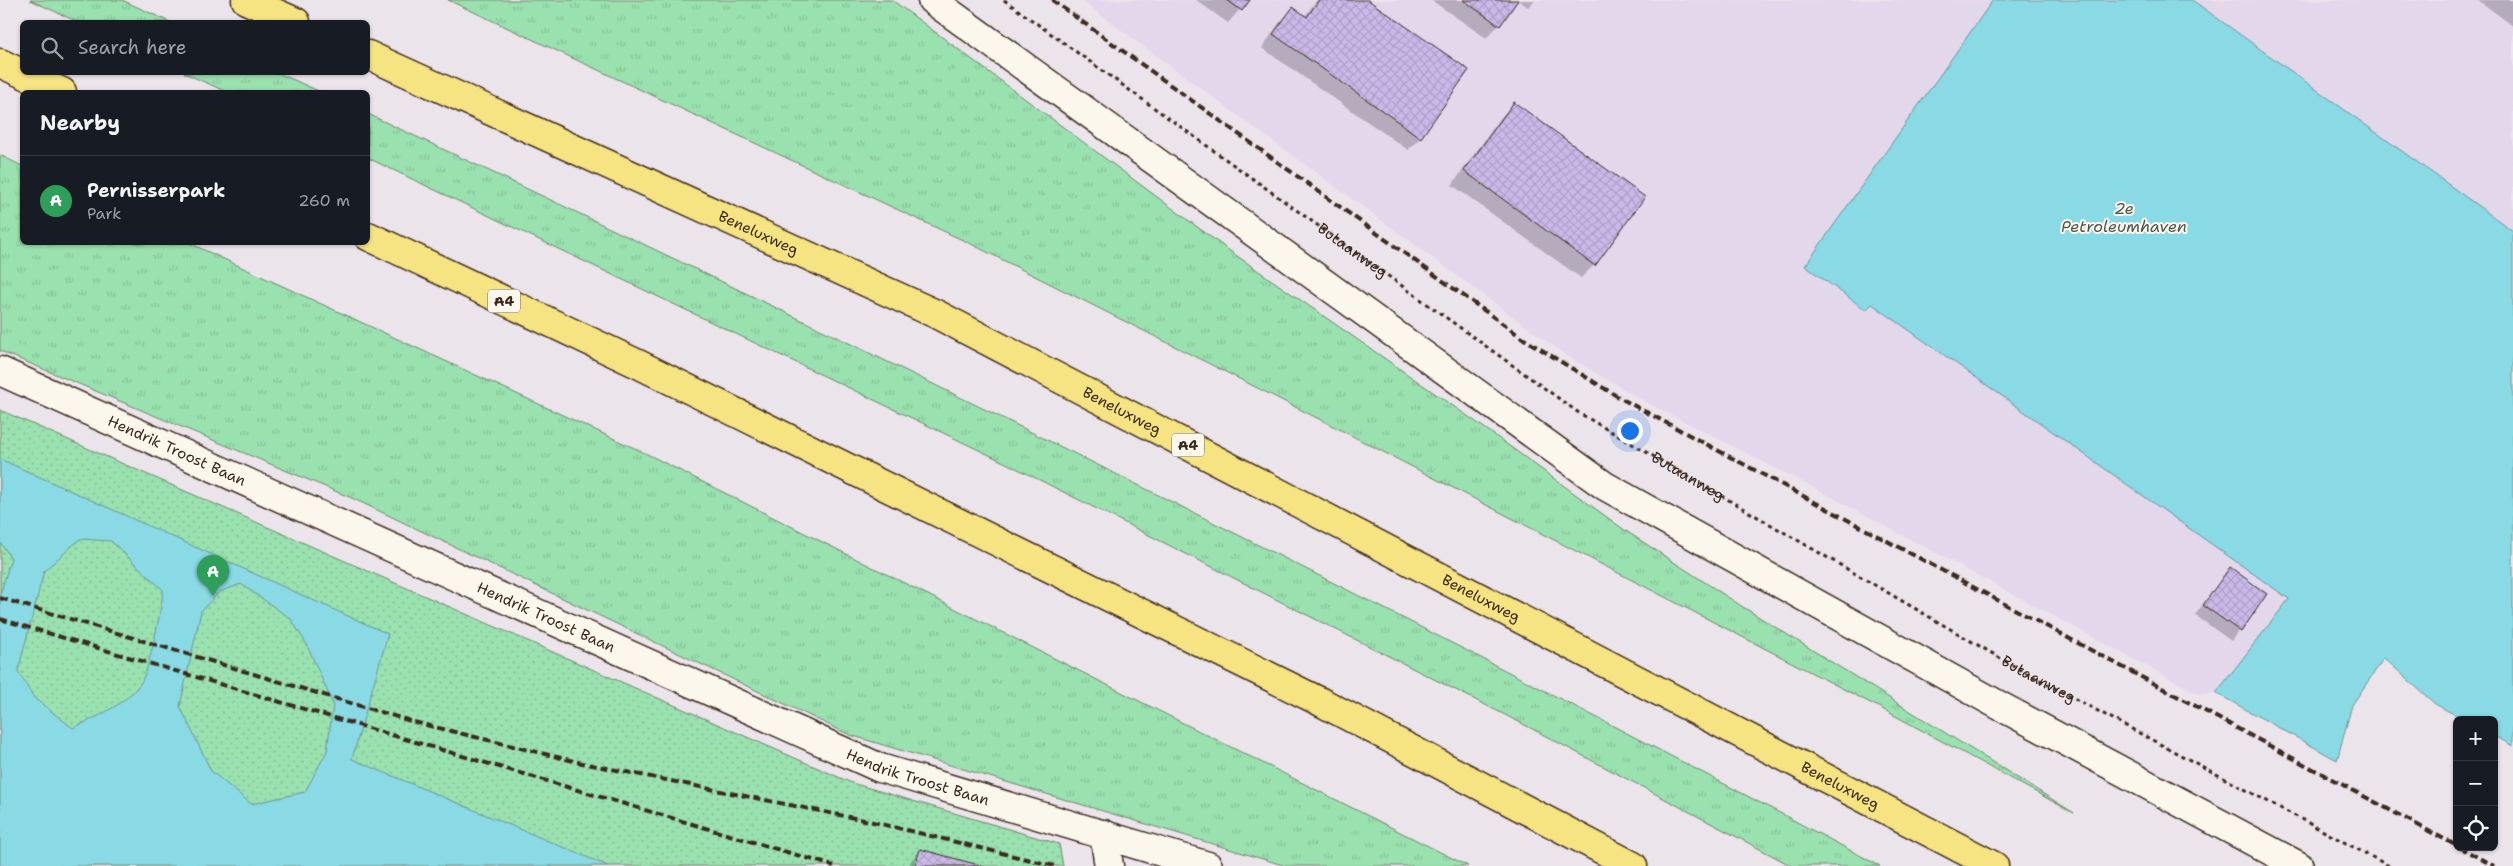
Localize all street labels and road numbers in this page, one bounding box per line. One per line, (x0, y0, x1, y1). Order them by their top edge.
street label: Beneluxweg (715, 206, 802, 260)
street label: Butaanweg (1313, 218, 1391, 282)
road number: A4 (488, 290, 520, 312)
street label: Beneluxweg (1079, 382, 1165, 440)
street label: Hendrik Troost Baan (105, 411, 249, 491)
road number: A4 (1172, 434, 1204, 456)
street label: Butaanweg (1648, 447, 1728, 506)
street label: Beneluxweg (1438, 570, 1524, 627)
street label: Hendrik Troost Baan (474, 577, 618, 657)
street label: Butaanweg (1998, 651, 2079, 707)
street label: Hendrik Troost Baan (843, 744, 992, 810)
street label: Beneluxweg (1797, 757, 1883, 814)

